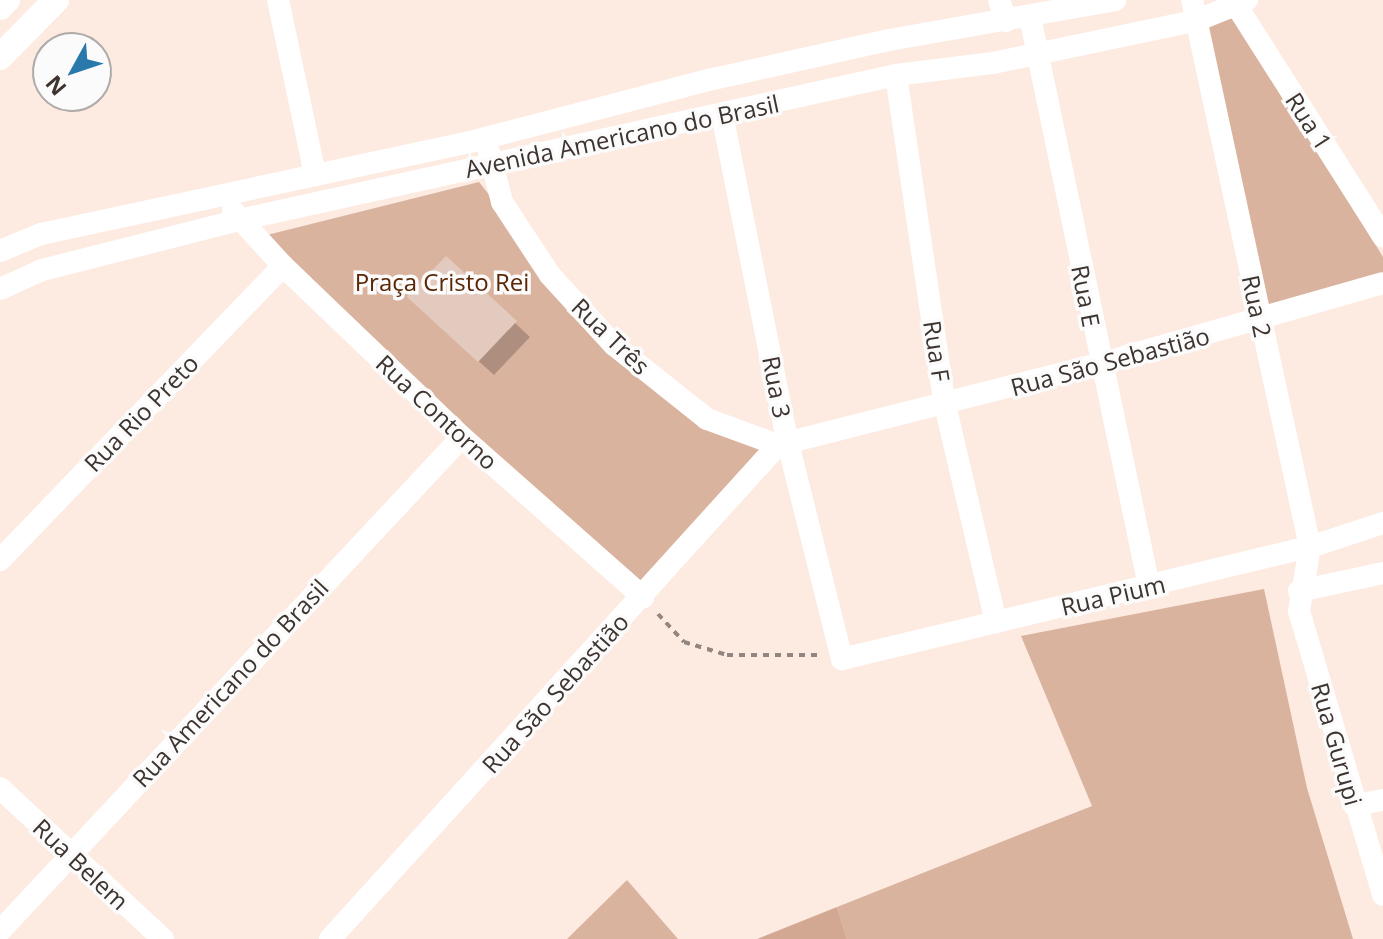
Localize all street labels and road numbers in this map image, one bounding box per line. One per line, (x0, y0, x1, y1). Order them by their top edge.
street label: Rua 1 (1280, 87, 1338, 155)
street label: Avenida Americano do Brasil (462, 89, 782, 183)
street label: Rua E (1066, 263, 1106, 329)
street label: Rua 2 (1236, 272, 1278, 340)
street label: Rua Três (566, 292, 656, 380)
street label: Rua F (918, 318, 956, 384)
street label: Rua São Sebastião (1007, 321, 1213, 401)
street label: Rua Rio Preto (78, 349, 204, 477)
street label: Rua Contorno (370, 349, 504, 475)
street label: Rua 3 (757, 353, 797, 421)
street label: Rua Pium (1058, 569, 1168, 621)
street label: Rua Americano do Brasil (126, 573, 334, 793)
street label: Rua São Sebastião (476, 607, 634, 779)
street label: Rua Gurupi (1306, 679, 1368, 809)
street label: Rua Belem (27, 813, 135, 915)

